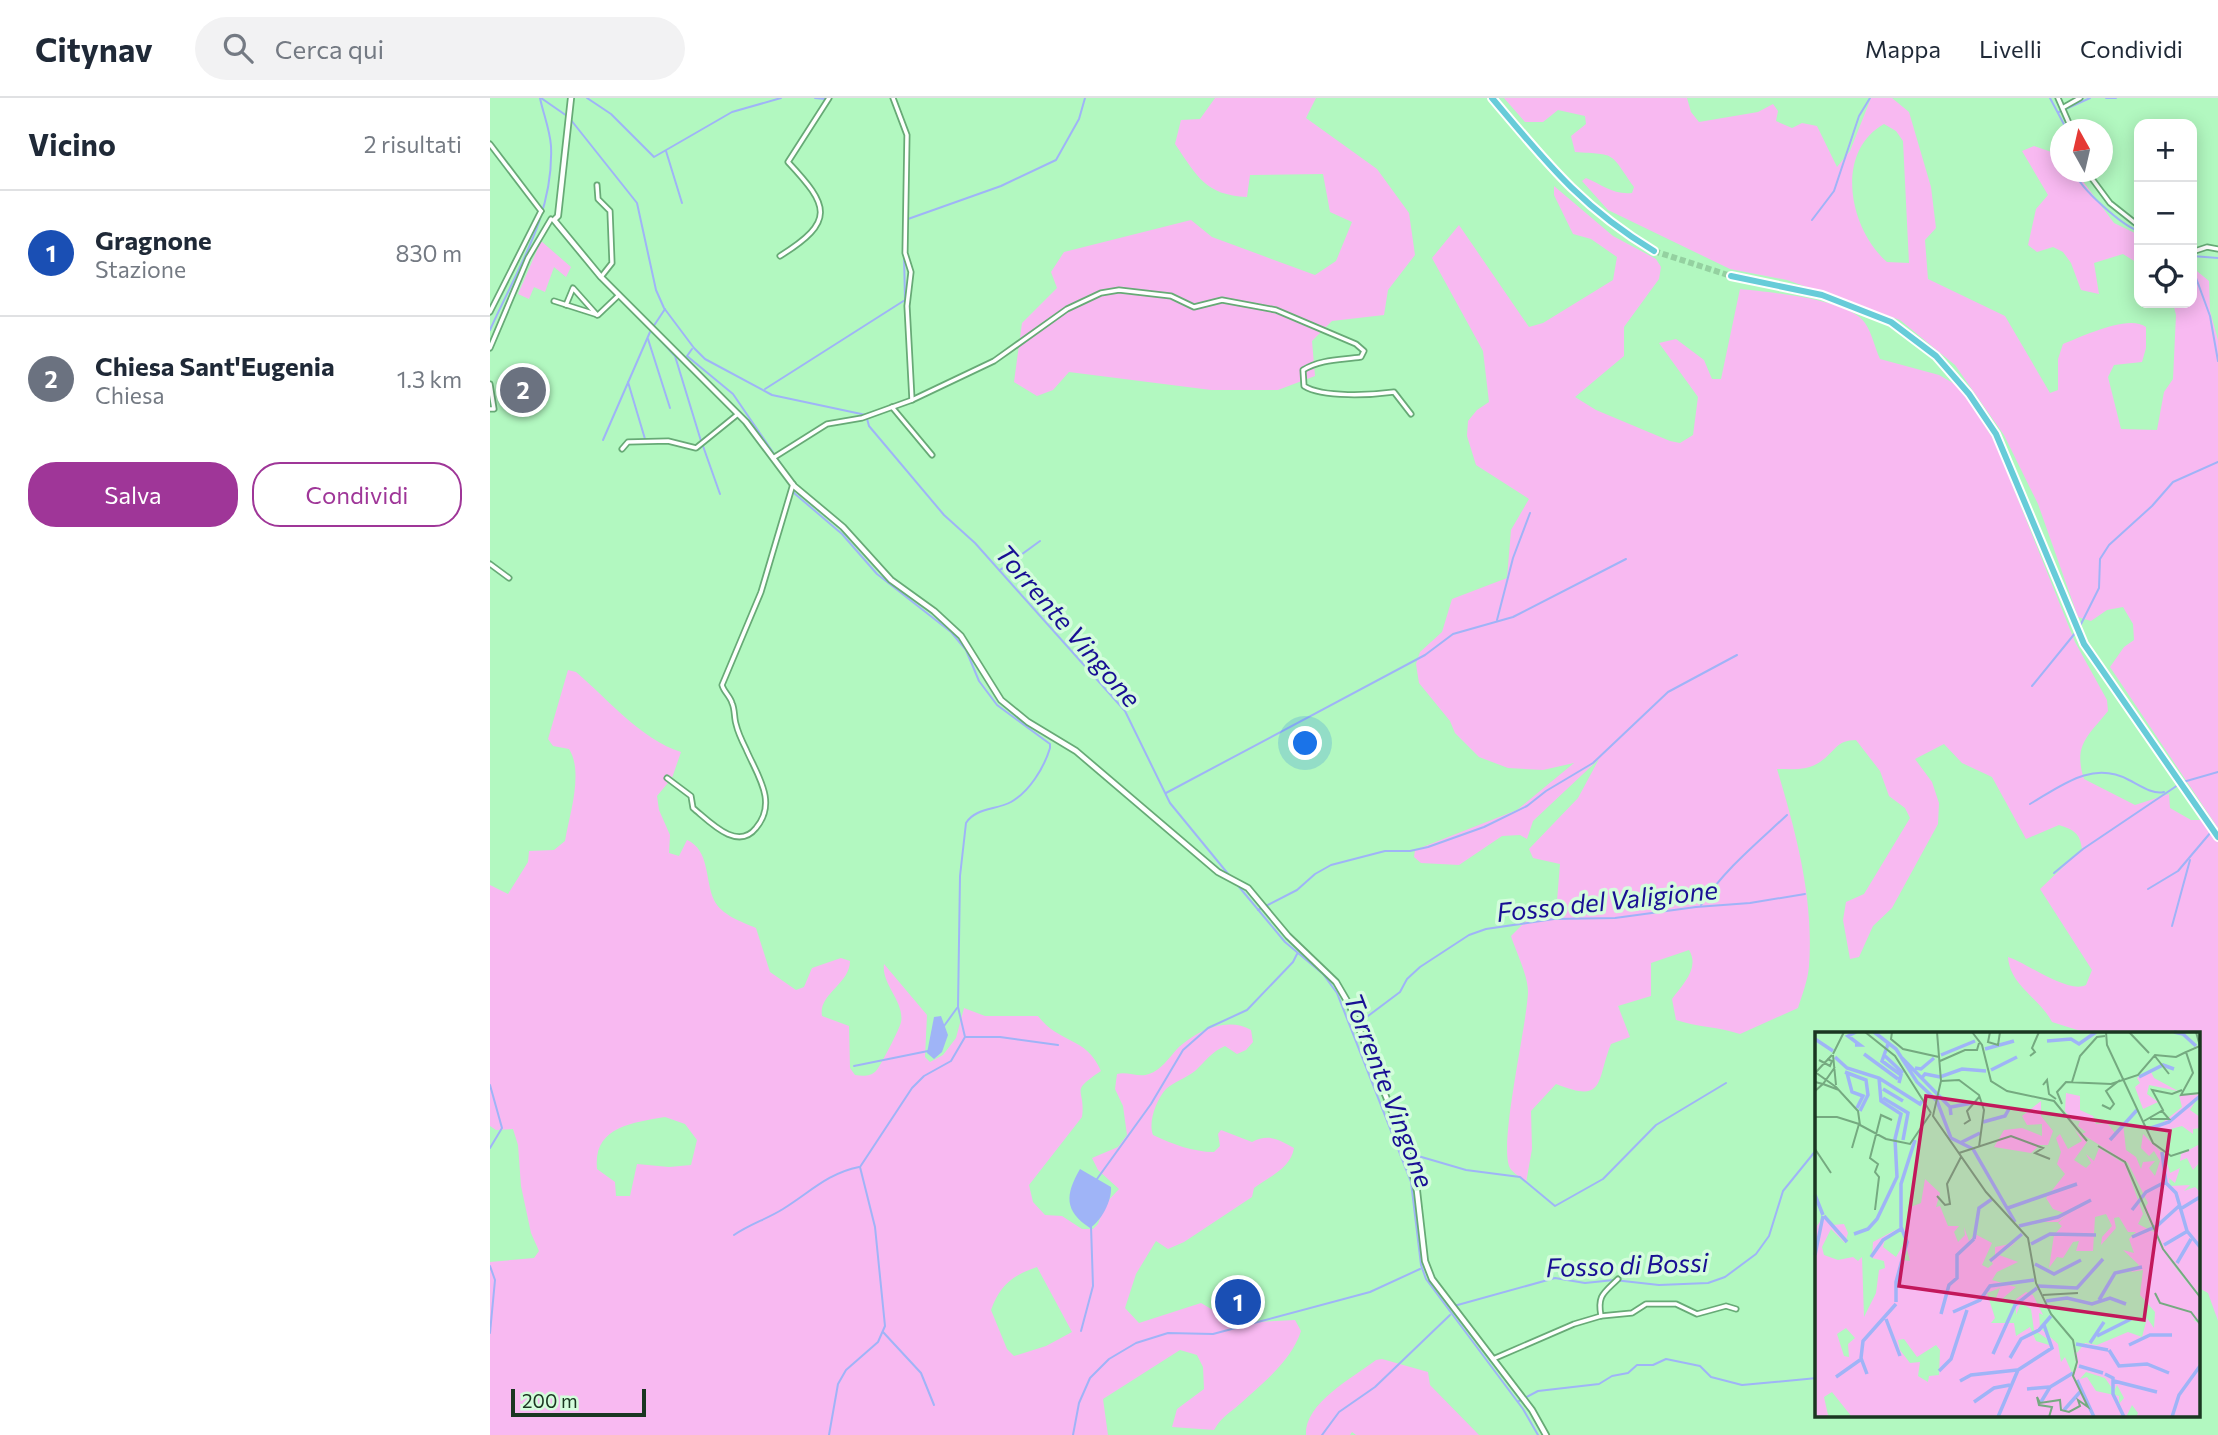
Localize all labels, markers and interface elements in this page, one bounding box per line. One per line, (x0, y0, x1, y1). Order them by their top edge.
search box (195, 17, 685, 80)
text: Citynav (35, 28, 153, 69)
icon: search (219, 29, 257, 67)
text: Cerca qui (275, 33, 384, 64)
text: Mappa (1865, 34, 1941, 63)
text: Livelli (1979, 34, 2042, 63)
text: Condividi (2080, 34, 2183, 63)
north arrow (2050, 119, 2113, 182)
map controls (2134, 119, 2197, 308)
button: + (2134, 119, 2197, 182)
text: Vicino (28, 125, 116, 162)
text: 2 risultati (364, 130, 462, 158)
button: − (2134, 182, 2197, 245)
text: Gragnone (95, 224, 212, 255)
text: 1 (46, 239, 56, 267)
text: 830 m (396, 239, 462, 267)
button: locate (2134, 245, 2197, 308)
text: Stazione (95, 255, 186, 283)
text: Chiesa Sant'Eugenia (95, 350, 335, 381)
pin: 2 (500, 364, 546, 416)
text: 2 (44, 365, 58, 393)
text: 1.3 km (397, 365, 462, 393)
text: Chiesa (95, 381, 164, 409)
button: Salva (28, 462, 238, 527)
button: Condividi (252, 462, 462, 527)
water label: Torrente Vingone (990, 537, 1148, 713)
your location (1288, 726, 1322, 760)
water label: Fosso del Valigione (1495, 873, 1719, 927)
water label: Torrente Vingone (1339, 988, 1441, 1192)
inset map (1815, 1032, 2200, 1418)
water label: Fosso di Bossi (1545, 1246, 1710, 1282)
pin: 1 (1215, 1276, 1261, 1328)
scale bar (511, 1386, 646, 1418)
text: 200 m (522, 1389, 578, 1412)

